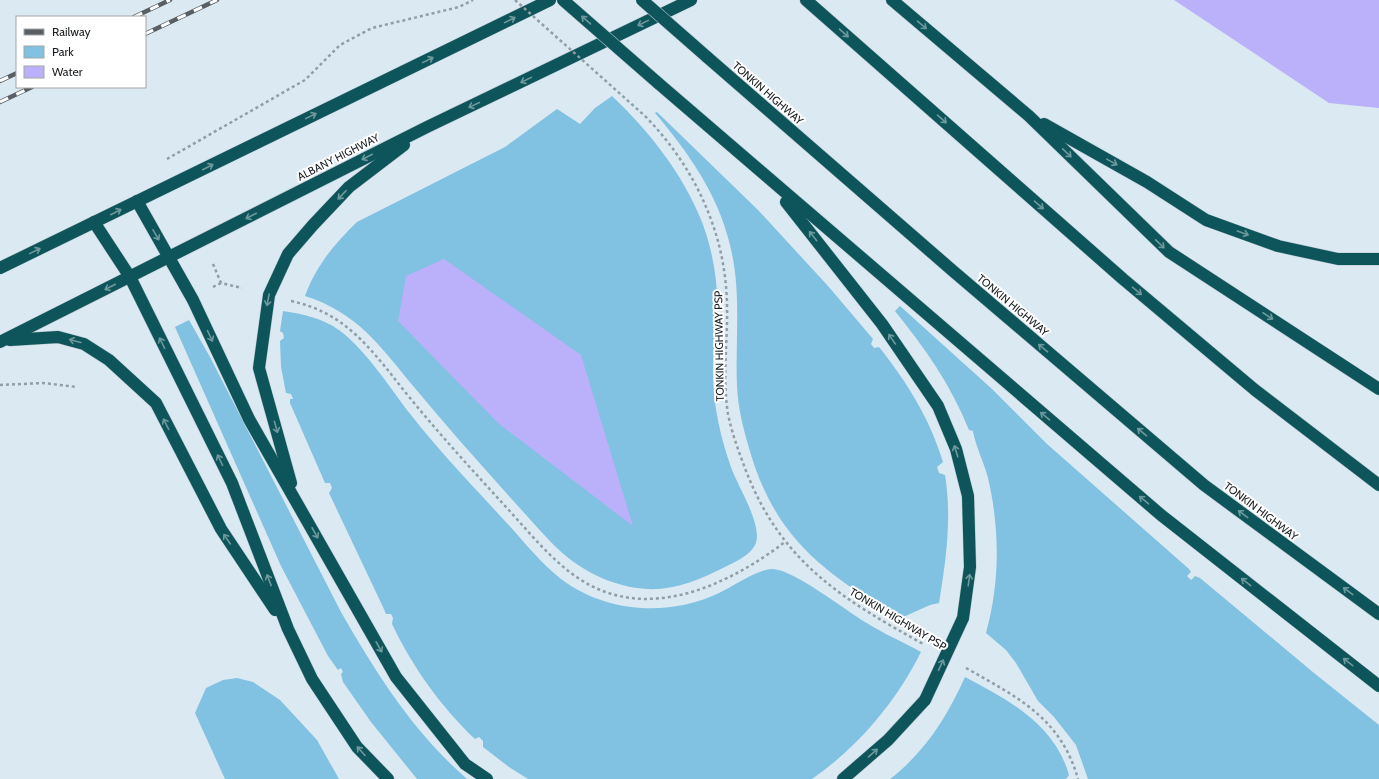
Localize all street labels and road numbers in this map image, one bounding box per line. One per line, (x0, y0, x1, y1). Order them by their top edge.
street label: TONKIN HIGHWAY (730, 58, 807, 128)
street label: ALBANY HIGHWAY (295, 130, 382, 184)
street label: TONKIN HIGHWAY (974, 271, 1052, 339)
street label: TONKIN HIGHWAY PSP (711, 290, 727, 401)
street label: TONKIN HIGHWAY (1221, 479, 1301, 544)
street label: TONKIN HIGHWAY PSP (847, 585, 950, 654)

